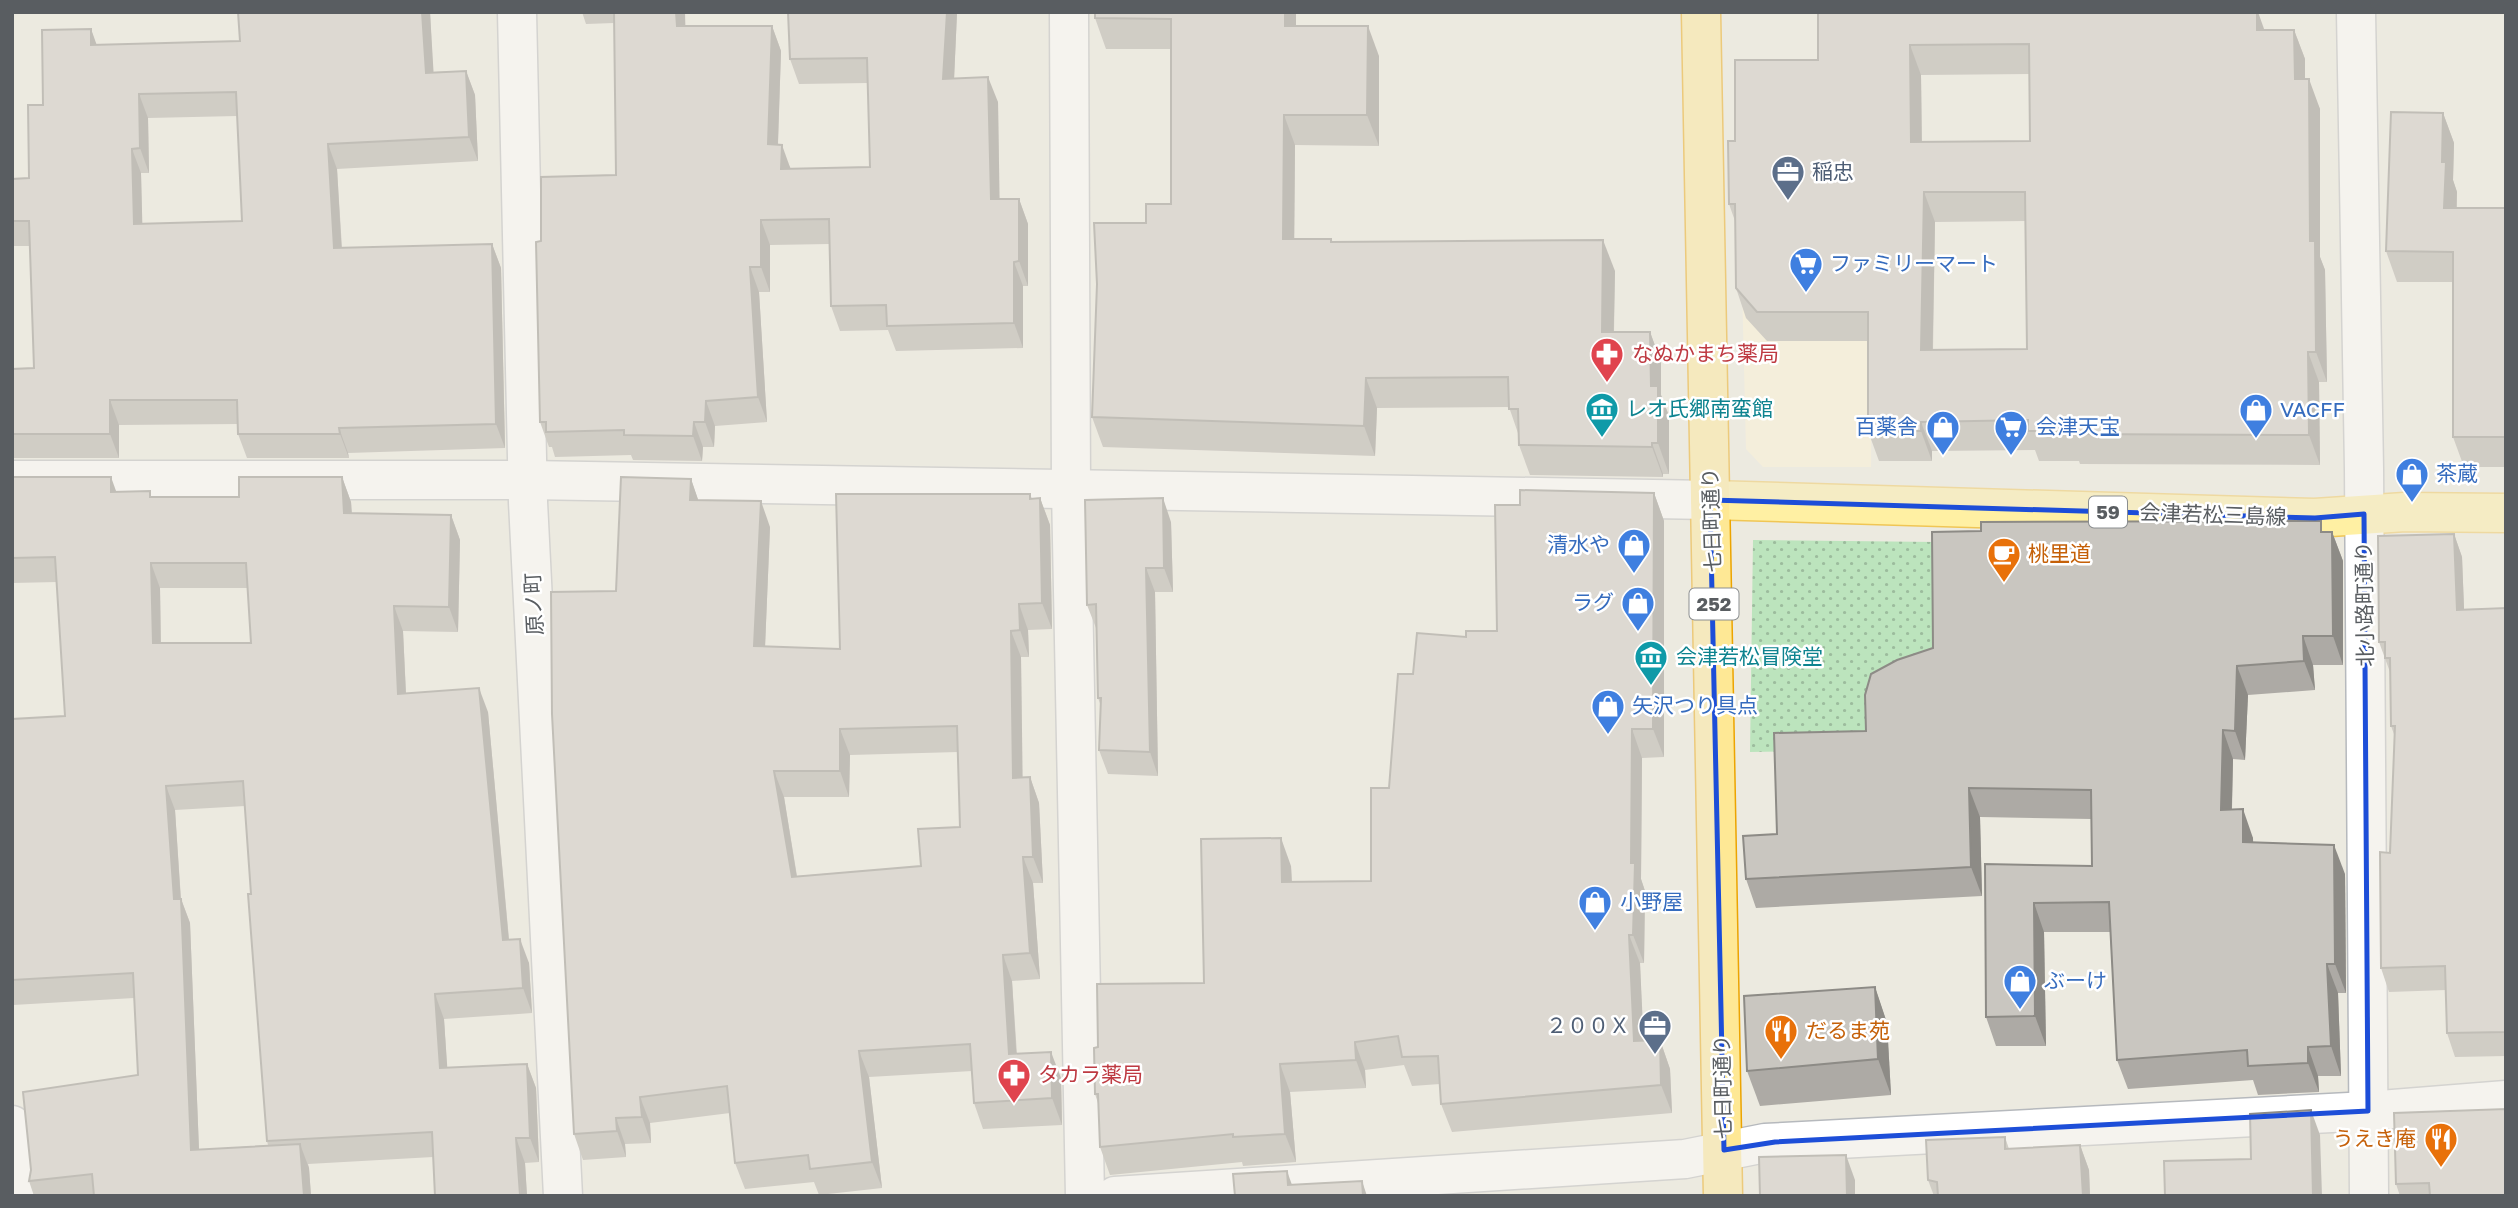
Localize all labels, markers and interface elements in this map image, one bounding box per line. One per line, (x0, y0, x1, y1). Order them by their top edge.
office icon: 稲忠 (1769, 153, 1807, 202)
place label: 稲忠 (1812, 158, 1854, 184)
supermarket icon: ファミリーマート (1787, 245, 1825, 294)
place label: ファミリーマート (1830, 250, 1998, 276)
pharmacy icon: なぬかまち薬局 (1588, 335, 1626, 384)
place label: なぬかまち薬局 (1632, 340, 1779, 366)
museum icon: レオ氏郷南蛮館 (1583, 390, 1621, 439)
shop icon: VACFF (2237, 391, 2275, 440)
place label: レオ氏郷南蛮館 (1626, 395, 1773, 421)
place label: VACFF (2280, 396, 2345, 422)
shop icon: 百薬舎 (1924, 408, 1962, 457)
supermarket icon: 会津天宝 (1992, 408, 2030, 457)
place label: 百薬舎 (1855, 413, 1918, 439)
place label: 会津天宝 (2036, 413, 2120, 439)
shop icon: 茶蔵 (2393, 455, 2431, 504)
place label: 茶蔵 (2436, 460, 2478, 486)
street label: 七日町通り (1696, 467, 1726, 573)
road number: 59 (2089, 496, 2127, 527)
street label: 会津若松三島線 (2139, 498, 2287, 530)
shop icon: 清水や (1615, 526, 1653, 575)
place label: 清水や (1547, 531, 1610, 557)
cafe icon: 桃里道 (1985, 535, 2023, 584)
place label: 桃里道 (2028, 540, 2091, 566)
street label: 北小路町通り (2350, 541, 2378, 667)
street label: 原ノ町 (518, 572, 548, 636)
shop icon: ラグ (1619, 584, 1657, 633)
place label: ラグ (1572, 589, 1614, 615)
road number: 252 (1690, 589, 1738, 620)
museum icon: 会津若松冒険堂 (1632, 638, 1670, 687)
place label: 会津若松冒険堂 (1676, 643, 1823, 669)
shop icon: 矢沢つり具点 (1589, 687, 1627, 736)
place label: 矢沢つり具点 (1632, 692, 1758, 718)
shop icon: 小野屋 (1576, 883, 1614, 932)
place label: 小野屋 (1620, 888, 1683, 914)
shop icon: ぶーけ (2001, 962, 2039, 1011)
place label: ぶーけ (2044, 967, 2107, 993)
office icon: ２００Ｘ (1636, 1007, 1674, 1056)
place label: ２００Ｘ (1546, 1012, 1630, 1038)
restaurant icon: だるま苑 (1762, 1012, 1800, 1061)
place label: だるま苑 (1806, 1017, 1890, 1043)
street label: 七日町通り (1708, 1034, 1736, 1140)
pharmacy icon: タカラ薬局 (995, 1056, 1033, 1105)
place label: タカラ薬局 (1038, 1061, 1143, 1087)
restaurant icon: うえき庵 (2422, 1120, 2460, 1169)
place label: うえき庵 (2333, 1125, 2416, 1151)

